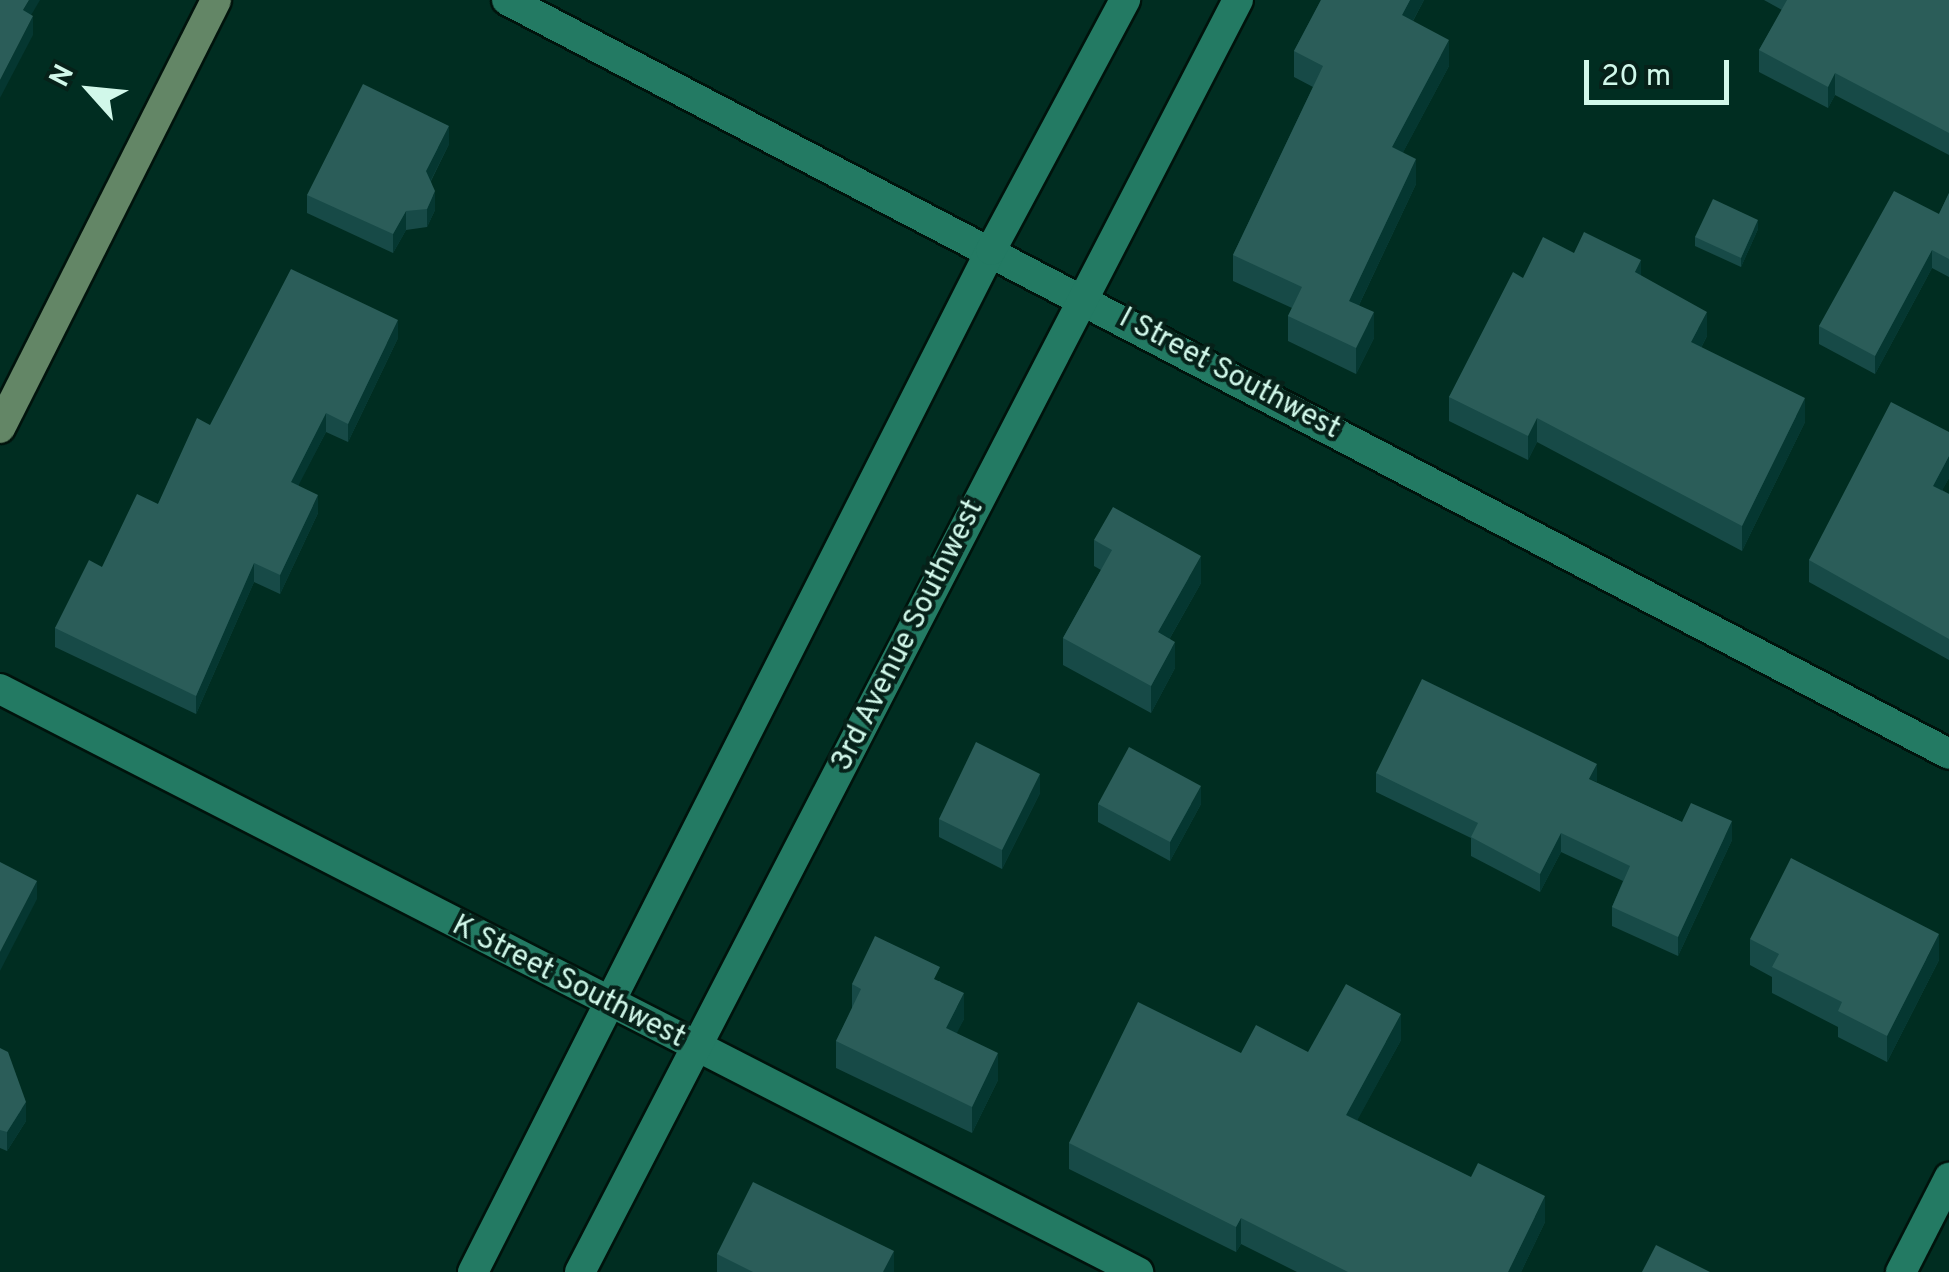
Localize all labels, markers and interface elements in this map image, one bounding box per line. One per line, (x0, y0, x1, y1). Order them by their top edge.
north arrow (40, 40, 140, 140)
scale bar (1589, 40, 1734, 102)
text: N (43, 59, 84, 94)
text: 20 m (1601, 59, 1671, 96)
street label: I Street Southwest (1112, 301, 1346, 449)
street label: 3rd Avenue Southwest (825, 494, 993, 778)
street label: K Street Southwest (445, 909, 691, 1057)

